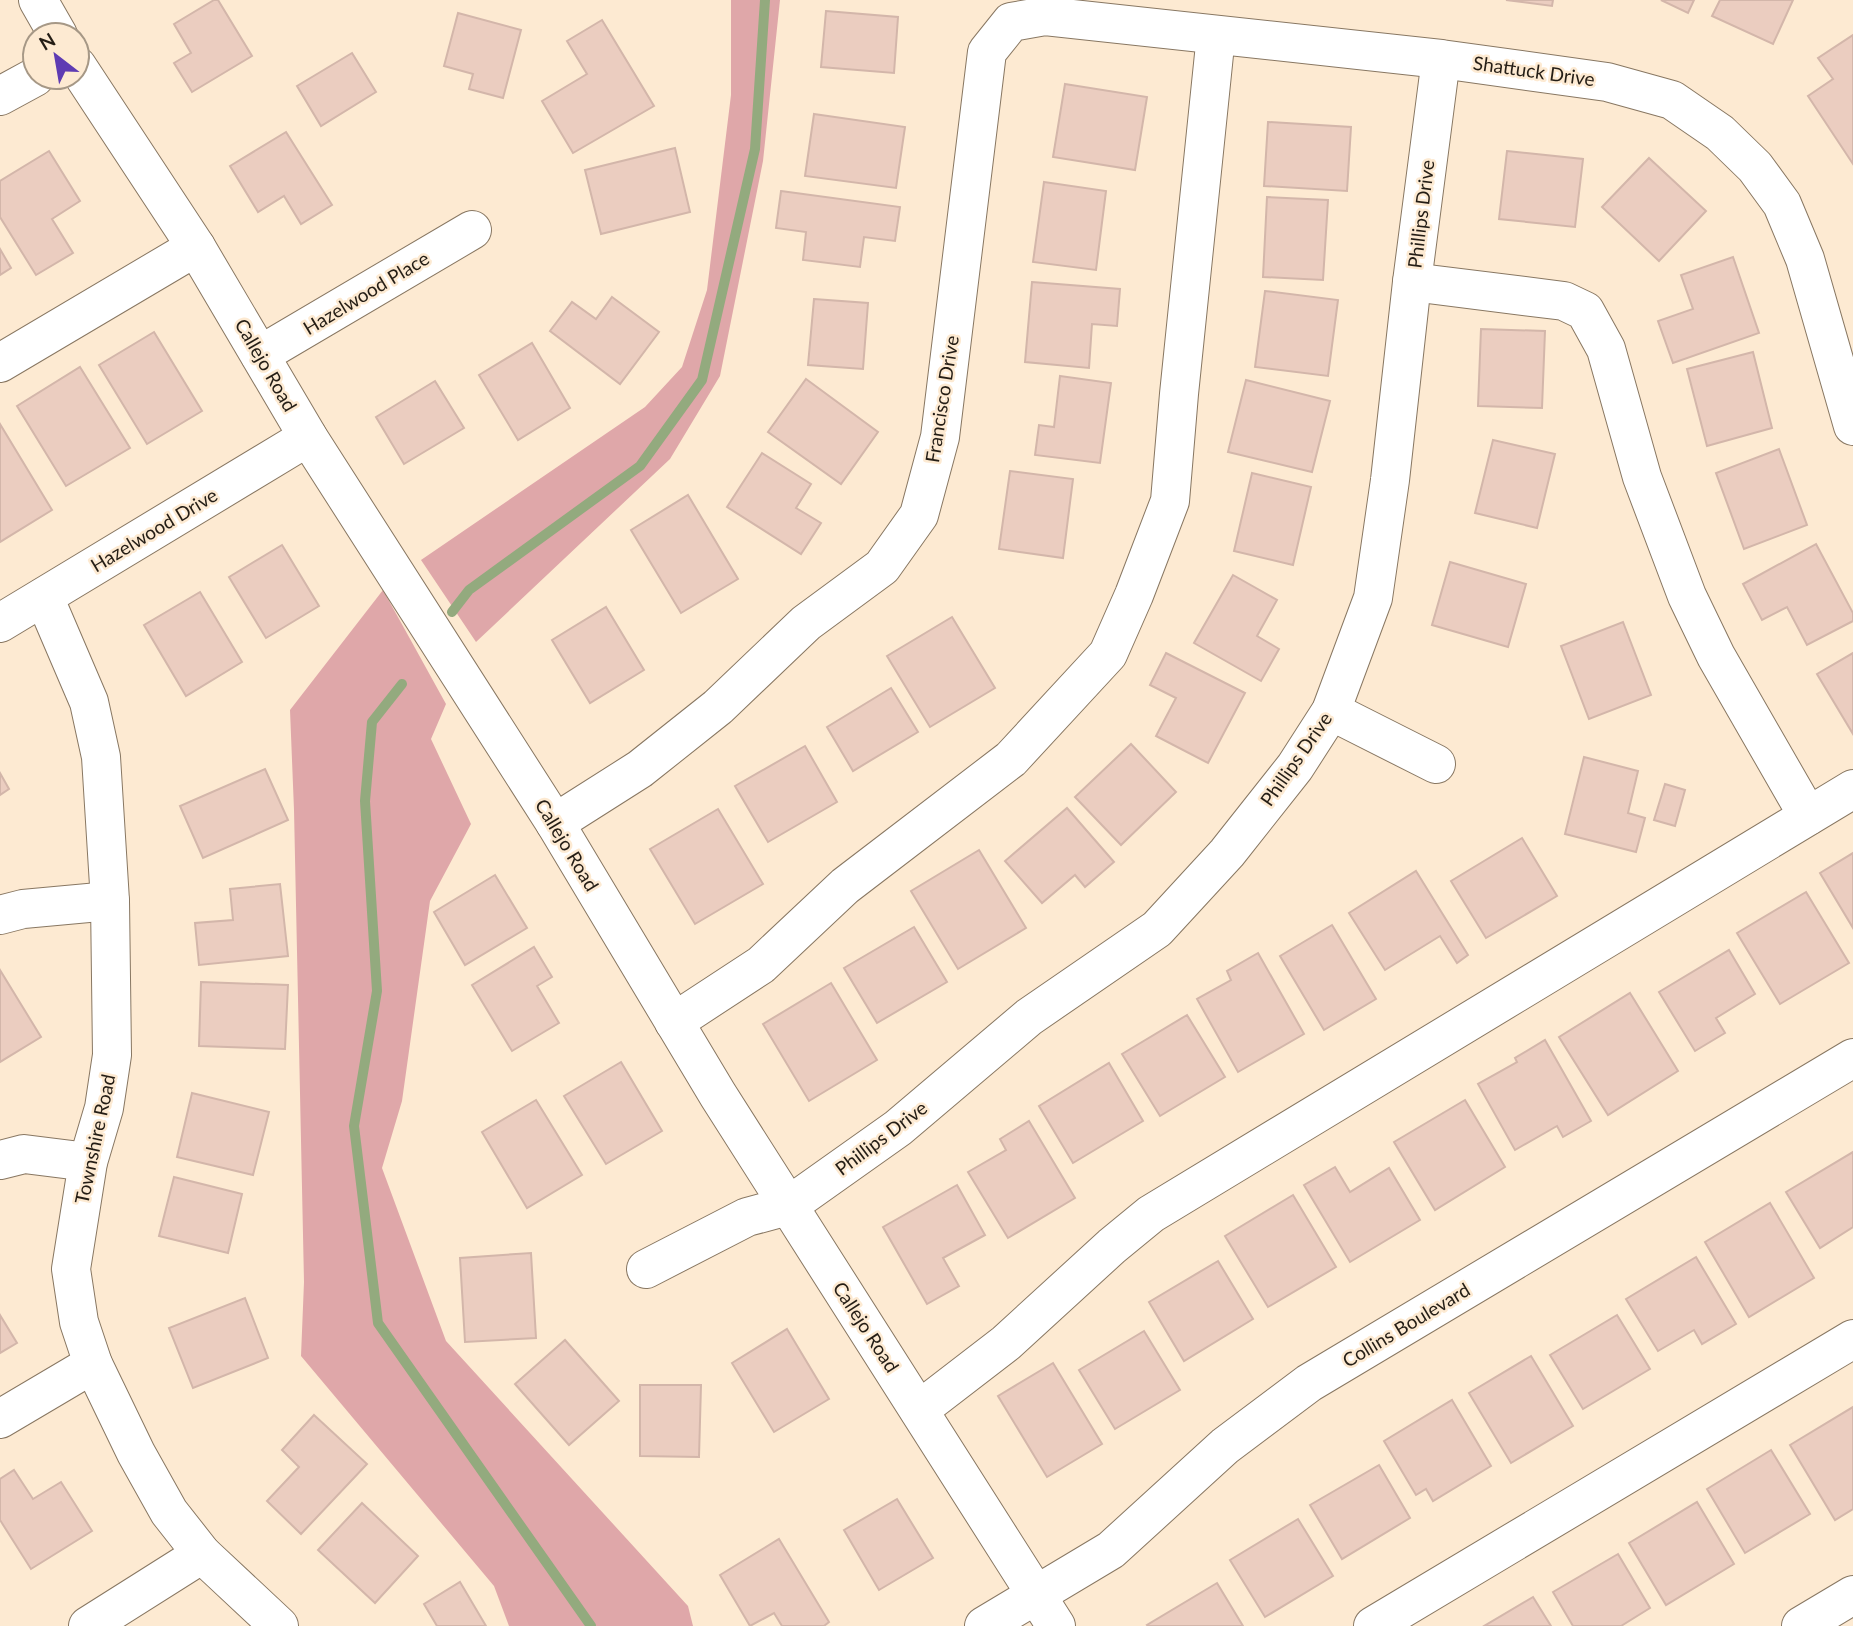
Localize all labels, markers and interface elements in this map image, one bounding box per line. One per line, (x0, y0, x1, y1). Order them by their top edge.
north arrow (21, 21, 91, 91)
text: N (35, 27, 59, 55)
street label: Shattuck Drive (1472, 51, 1596, 90)
street label: Phillips Drive (1402, 158, 1439, 269)
street label: Hazelwood Place (299, 246, 433, 339)
street label: Callejo Road (231, 314, 302, 415)
street label: Francisco Drive (920, 334, 963, 464)
street label: Hazelwood Drive (86, 483, 221, 576)
street label: Phillips Drive (1255, 707, 1336, 810)
street label: Callejo Road (531, 794, 604, 895)
street label: Townshire Road (70, 1072, 119, 1206)
street label: Phillips Drive (830, 1096, 931, 1180)
street label: Callejo Road (829, 1277, 904, 1376)
street label: Collins Boulevard (1338, 1277, 1474, 1372)

